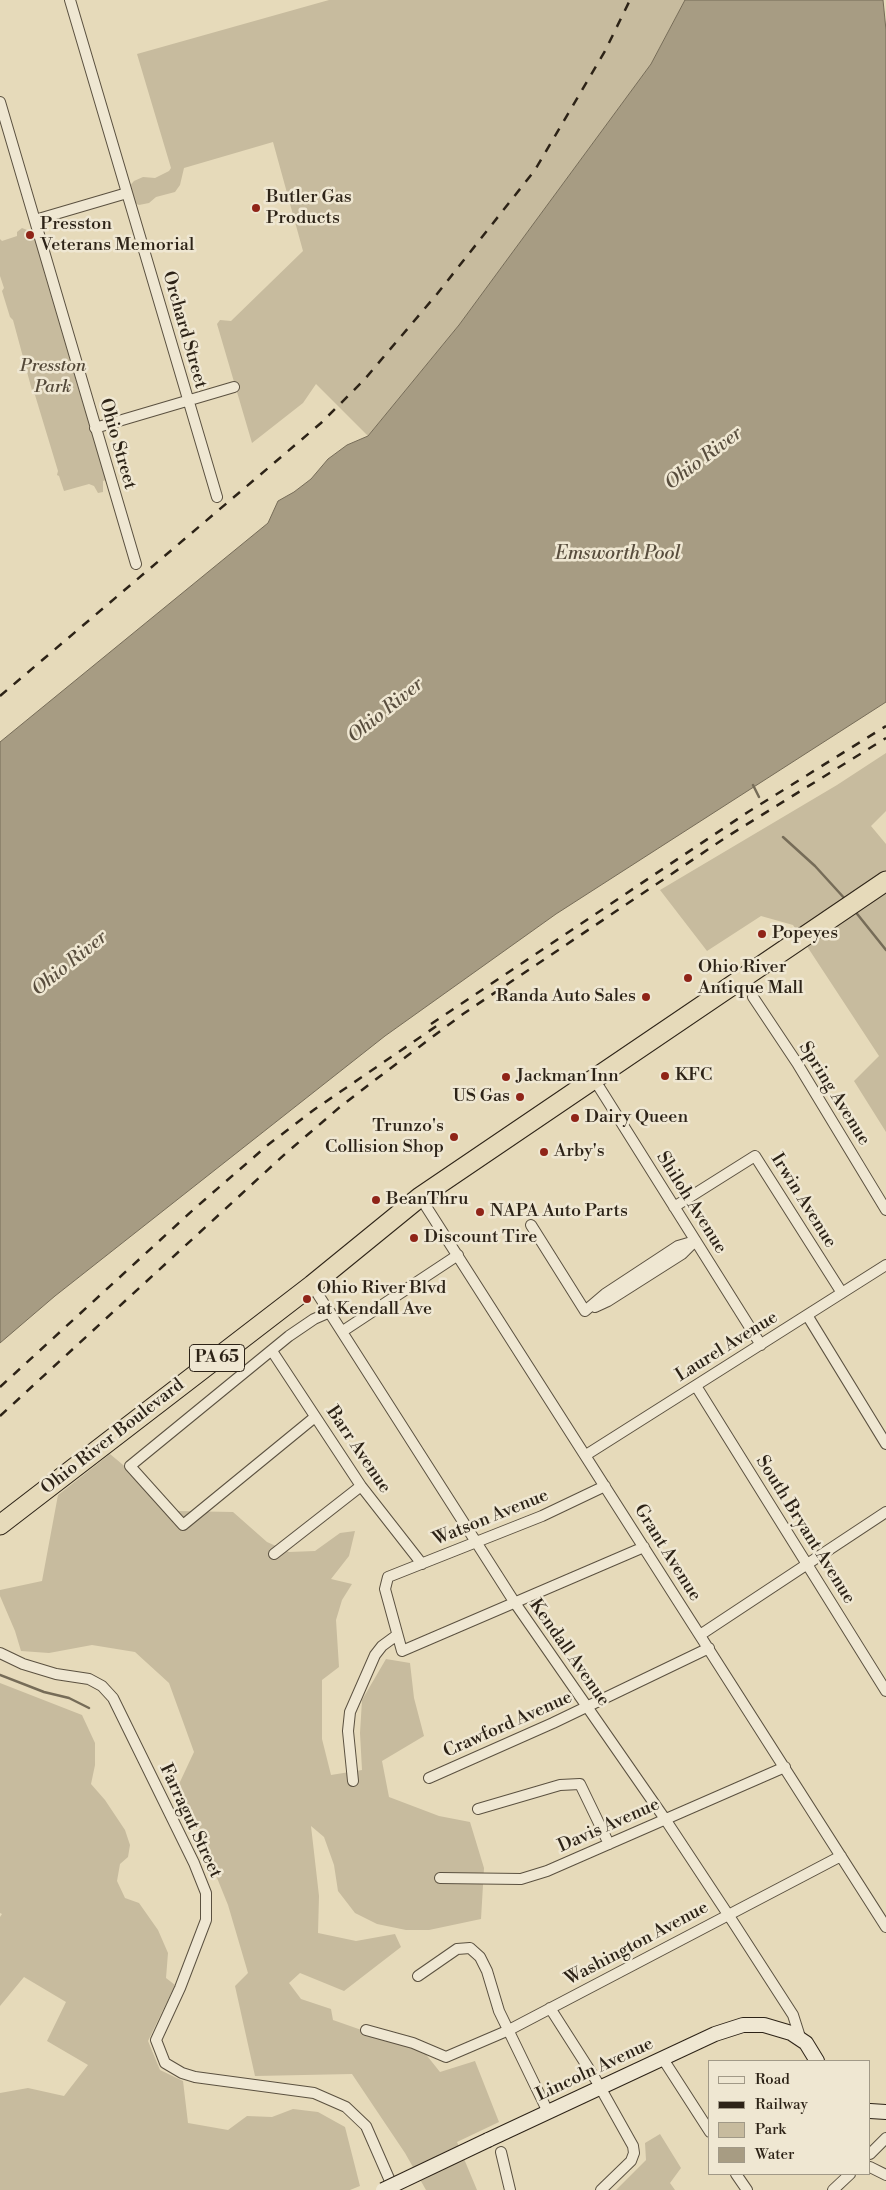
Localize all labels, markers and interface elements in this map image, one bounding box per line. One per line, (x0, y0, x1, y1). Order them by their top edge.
place label: Butler Gas Products (266, 187, 352, 230)
marker: Butler Gas Products (250, 202, 262, 214)
place label: Presston Veterans Memorial (40, 214, 194, 256)
marker: Presston Veterans Memorial (24, 229, 36, 241)
street label: Orchard Street (157, 269, 211, 391)
park label: Presston Park (20, 356, 86, 398)
street label: Ohio Street (94, 396, 140, 492)
water label: Ohio River (661, 423, 747, 495)
water label: Emsworth Pool (555, 543, 681, 565)
water label: Ohio River (344, 674, 428, 748)
place label: Popeyes (772, 923, 838, 945)
water label: Ohio River (28, 927, 112, 1001)
marker: Popeyes (756, 928, 768, 940)
place label: Ohio River Antique Mall (698, 957, 803, 1000)
marker: Ohio River Antique Mall (682, 972, 694, 984)
place label: Randa Auto Sales (496, 986, 636, 1008)
marker: Randa Auto Sales (640, 991, 652, 1003)
street label: Spring Avenue (794, 1038, 874, 1150)
place label: KFC (675, 1065, 712, 1087)
place label: Jackman Inn (516, 1066, 619, 1088)
marker: KFC (659, 1070, 671, 1082)
marker: Jackman Inn (500, 1071, 512, 1083)
place label: US Gas (453, 1086, 510, 1108)
marker: US Gas (514, 1091, 526, 1103)
place label: Dairy Queen (585, 1107, 688, 1129)
marker: Dairy Queen (569, 1112, 581, 1124)
place label: Trunzo's Collision Shop (325, 1116, 444, 1158)
marker: Trunzo's Collision Shop (448, 1131, 460, 1143)
place label: Arby's (554, 1141, 605, 1163)
marker: Arby's (538, 1146, 550, 1158)
street label: Shiloh Avenue (651, 1148, 731, 1258)
street label: Irwin Avenue (765, 1150, 841, 1252)
place label: BeanThru (386, 1189, 468, 1211)
marker: BeanThru (370, 1194, 382, 1206)
place label: NAPA Auto Parts (490, 1201, 628, 1223)
marker: NAPA Auto Parts (474, 1206, 486, 1218)
place label: Discount Tire (424, 1227, 537, 1249)
marker: Discount Tire (408, 1232, 420, 1244)
place label: Ohio River Blvd at Kendall Ave (317, 1278, 446, 1320)
marker: Ohio River Blvd at Kendall Ave (301, 1293, 313, 1305)
street label: Laurel Avenue (672, 1307, 782, 1387)
road number: PA 65 (190, 1345, 244, 1372)
street label: Ohio River Boulevard (37, 1374, 189, 1500)
street label: Barr Avenue (321, 1402, 395, 1498)
street label: South Bryant Avenue (751, 1452, 859, 1608)
street label: Watson Avenue (430, 1485, 552, 1551)
street label: Grant Avenue (629, 1501, 705, 1605)
street label: Kendall Avenue (524, 1595, 614, 1711)
street label: Crawford Avenue (440, 1687, 576, 1763)
street label: Farragut Street (154, 1761, 226, 1881)
street label: Davis Avenue (555, 1794, 663, 1858)
street label: Washington Avenue (562, 1897, 712, 1991)
street label: Lincoln Avenue (533, 2033, 657, 2107)
legend (708, 2060, 871, 2175)
text: Road (755, 2070, 790, 2089)
text: Railway (755, 2095, 808, 2114)
text: Park (755, 2120, 786, 2139)
text: Water (755, 2145, 794, 2164)

